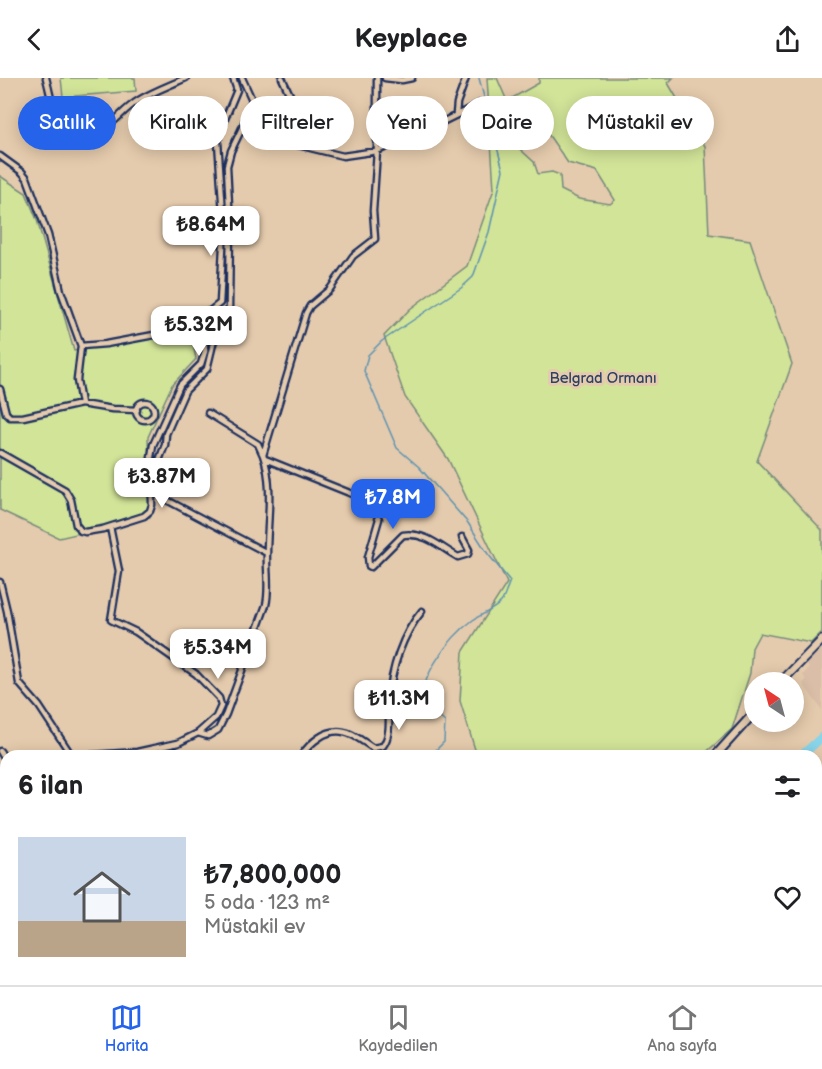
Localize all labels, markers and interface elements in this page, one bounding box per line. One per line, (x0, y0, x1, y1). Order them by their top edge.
icon: back (18, 23, 51, 56)
text: Keyplace (354, 23, 468, 55)
icon: share (771, 23, 804, 56)
chip: Satılık (18, 96, 116, 150)
chip: Kiralık (128, 96, 228, 150)
chip: Filtreler (240, 96, 354, 150)
chip: Yeni (366, 96, 448, 150)
chip: Daire (460, 96, 554, 150)
chip: Müstakil ev (566, 96, 714, 150)
pin: ₺8.64M (162, 206, 260, 257)
text: ₺8.64M (177, 213, 246, 237)
pin: ₺5.32M (150, 306, 248, 357)
text: ₺5.32M (165, 313, 233, 337)
park label: Belgrad Ormanı (549, 369, 657, 388)
pin: ₺3.87M (113, 458, 211, 509)
text: ₺3.87M (128, 465, 196, 489)
pin: ₺7.8M (351, 479, 435, 530)
text: ₺7.8M (365, 486, 421, 510)
pin: ₺5.34M (169, 629, 267, 680)
text: ₺5.34M (184, 636, 252, 660)
north arrow (744, 672, 804, 732)
map controls (744, 672, 804, 732)
pin: ₺11.3M (350, 680, 448, 731)
text: ₺11.3M (368, 687, 430, 711)
icon: filters (771, 770, 804, 803)
text: 6 ilan (18, 771, 83, 802)
text: ₺7,800,000 (204, 860, 341, 891)
icon: home (66, 861, 138, 933)
icon: heart (771, 881, 804, 914)
text: 5 oda · 123 m² (204, 891, 330, 915)
text: Müstakil ev (204, 915, 305, 939)
tab: Harita (105, 1001, 149, 1056)
tab: Kaydedilen (358, 1001, 438, 1056)
tab: Ana sayfa (647, 1001, 717, 1056)

